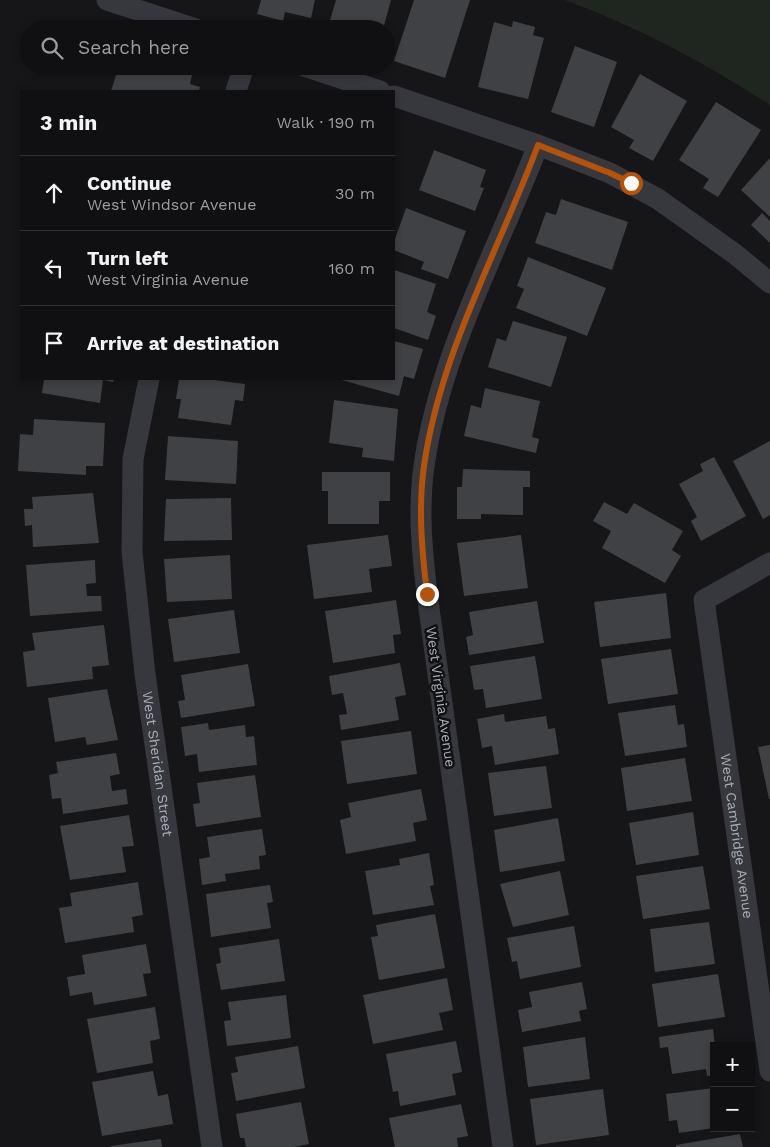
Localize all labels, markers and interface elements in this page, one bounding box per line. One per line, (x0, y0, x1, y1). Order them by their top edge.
search box (20, 20, 395, 75)
icon: search (38, 34, 66, 62)
text: Search here (78, 36, 189, 59)
text: 3 min (40, 110, 97, 135)
text: Walk · 190 m (277, 113, 375, 132)
text: Continue (87, 172, 171, 195)
route start (620, 172, 643, 195)
icon: ahead (40, 179, 68, 207)
text: 30 m (335, 184, 375, 203)
text: West Windsor Avenue (87, 195, 256, 214)
text: Turn left (87, 247, 168, 270)
icon: left (40, 254, 68, 282)
text: 160 m (328, 259, 375, 278)
text: West Virginia Avenue (87, 270, 249, 289)
icon: arrive (40, 329, 68, 357)
text: Arrive at destination (87, 332, 279, 355)
route end (416, 583, 439, 606)
street label: West Virginia Avenue (423, 626, 459, 768)
street label: West Sheridan Street (140, 690, 176, 838)
street label: West Cambridge Avenue (718, 753, 757, 919)
map controls (710, 1042, 755, 1132)
button: + (710, 1042, 755, 1087)
button: − (710, 1087, 755, 1132)

